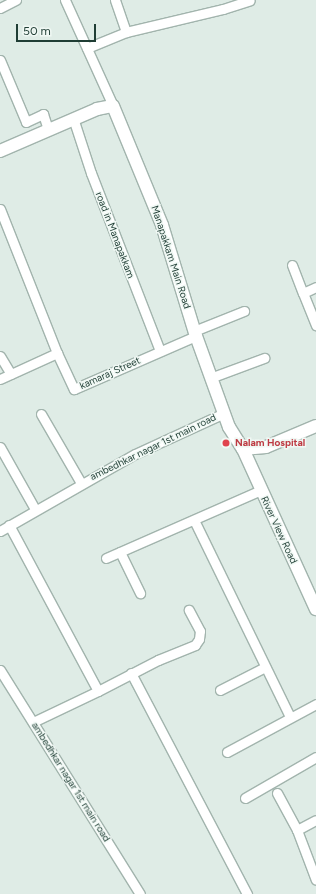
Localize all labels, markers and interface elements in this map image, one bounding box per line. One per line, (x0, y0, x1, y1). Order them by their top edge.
scale bar (18, 16, 98, 42)
text: 50 m (23, 24, 51, 38)
street label: road in Manapakkam (93, 190, 137, 280)
street label: Manapakkam Main Road (149, 204, 193, 310)
street label: kamaraj Street (78, 354, 142, 392)
street label: ambedhkar nagar 1st main road (88, 411, 218, 483)
marker: Nalam Hospital (220, 437, 232, 449)
place label: Nalam Hospital (235, 437, 305, 449)
street label: River View Road (258, 494, 300, 566)
street label: ambedhkar nagar 1st main road (29, 720, 113, 844)

